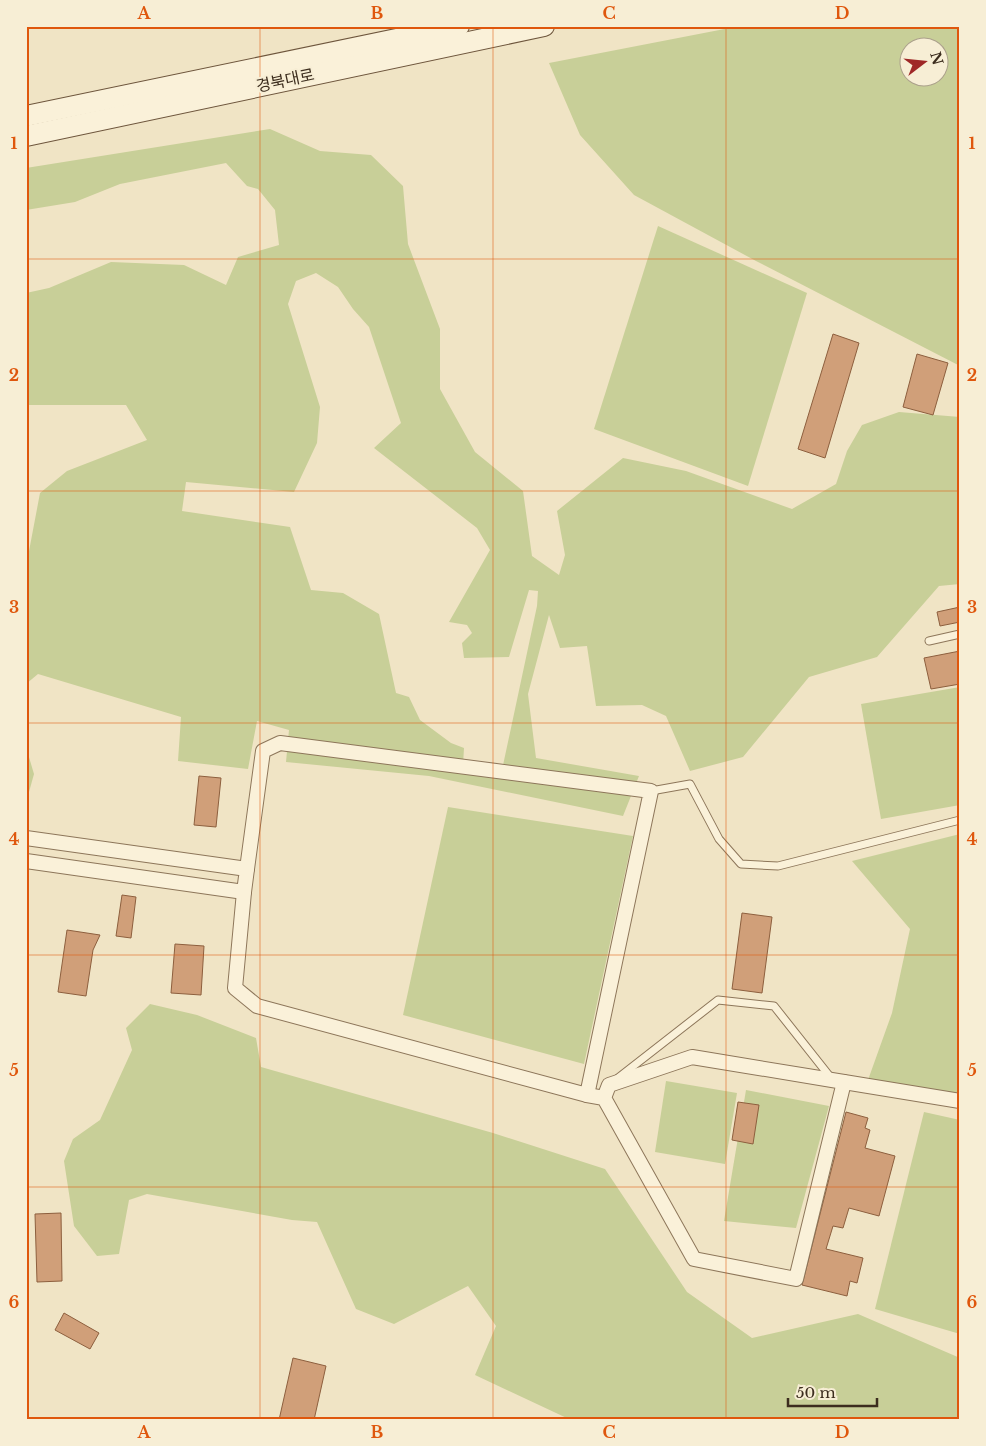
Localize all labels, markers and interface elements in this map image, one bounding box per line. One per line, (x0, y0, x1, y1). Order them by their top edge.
text: A (137, 3, 152, 23)
text: B (371, 3, 384, 23)
text: C (602, 3, 616, 23)
text: D (835, 3, 849, 23)
north arrow (898, 38, 948, 88)
text: N (926, 50, 947, 67)
street label: 경북대로 (254, 64, 316, 96)
text: 1 (11, 133, 18, 153)
text: 1 (969, 133, 976, 153)
text: 2 (9, 365, 19, 385)
text: 2 (967, 365, 977, 385)
text: 3 (9, 597, 19, 617)
text: 3 (967, 597, 977, 617)
text: 4 (9, 829, 19, 849)
text: 4 (967, 829, 977, 849)
text: 5 (9, 1060, 19, 1080)
text: 5 (967, 1060, 977, 1080)
text: 6 (9, 1292, 20, 1312)
text: 6 (967, 1292, 978, 1312)
scale bar (788, 1376, 877, 1408)
text: 50 m (796, 1383, 836, 1402)
text: A (137, 1422, 152, 1442)
text: B (371, 1422, 384, 1442)
text: C (602, 1422, 616, 1442)
text: D (835, 1422, 849, 1442)

